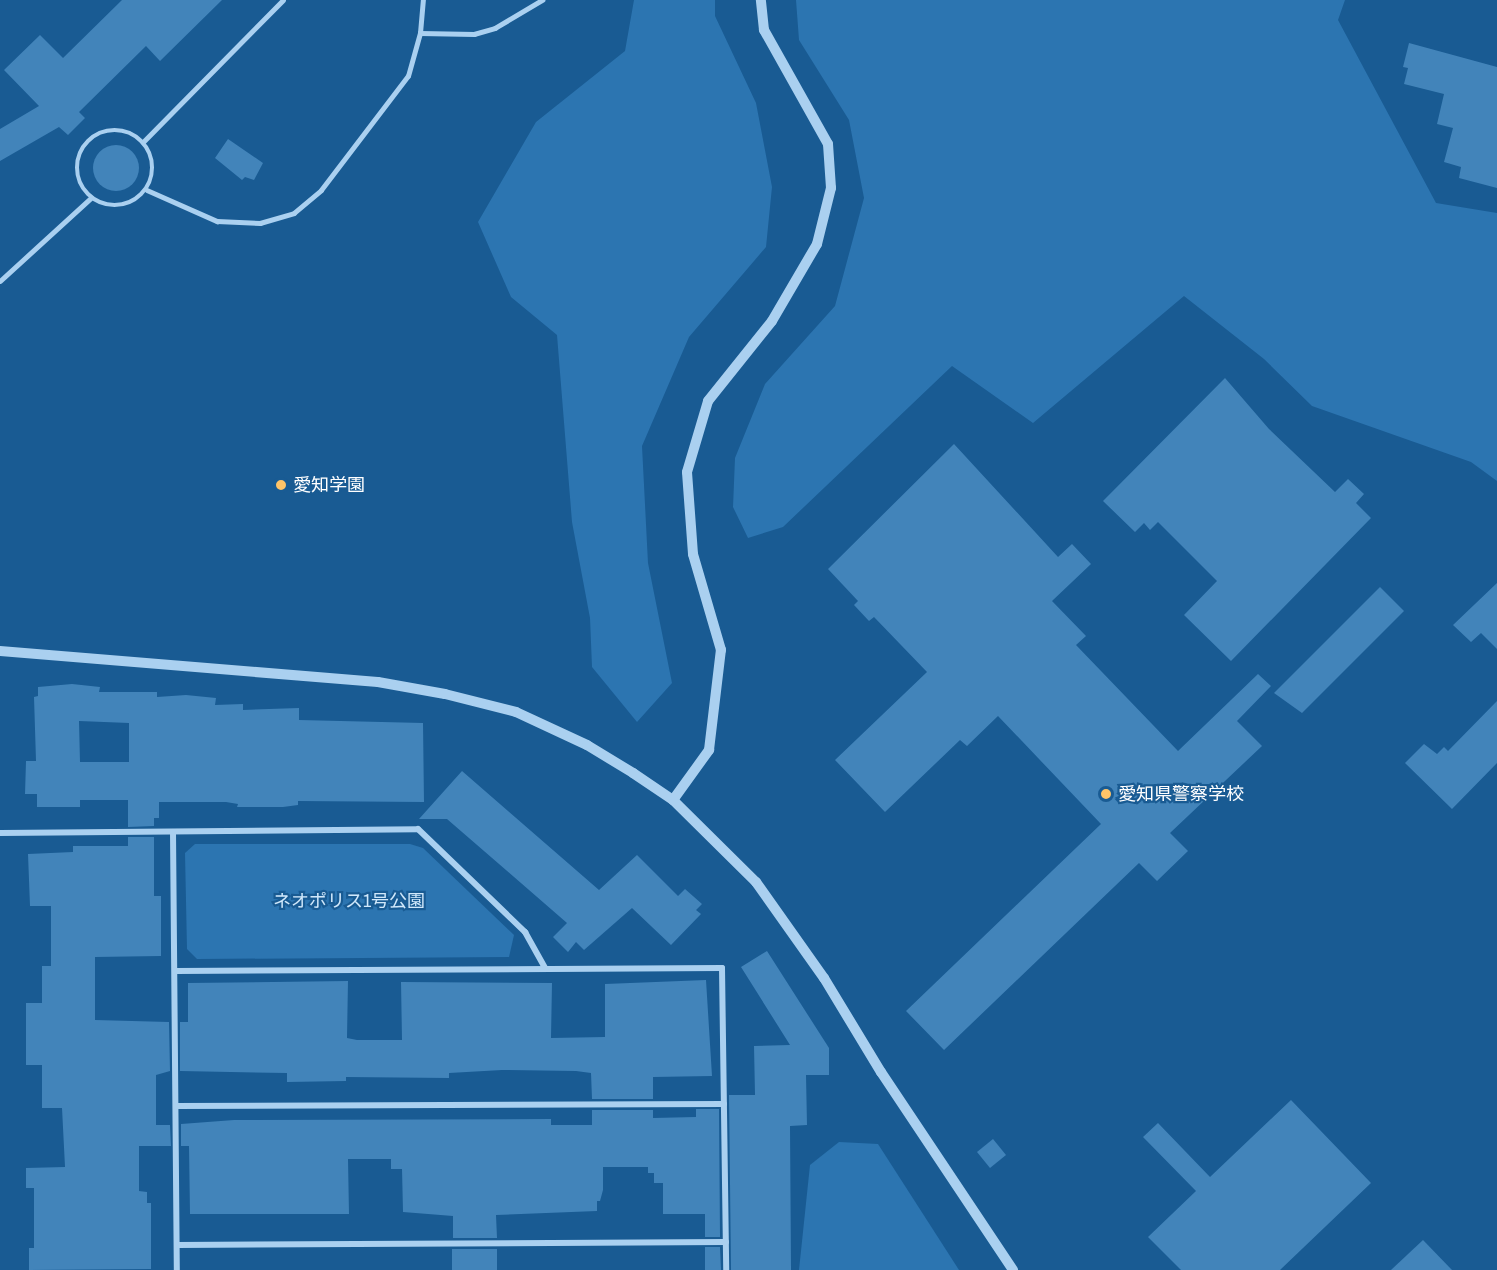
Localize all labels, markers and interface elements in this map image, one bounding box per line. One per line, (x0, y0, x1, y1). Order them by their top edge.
place label: 愛知学園 (293, 474, 365, 496)
marker: 愛知学園 (274, 478, 288, 492)
place label: 愛知県警察学校 (1118, 783, 1244, 805)
marker: 愛知県警察学校 (1099, 787, 1113, 801)
park label: ネオポリス1号公園 (273, 890, 425, 912)

